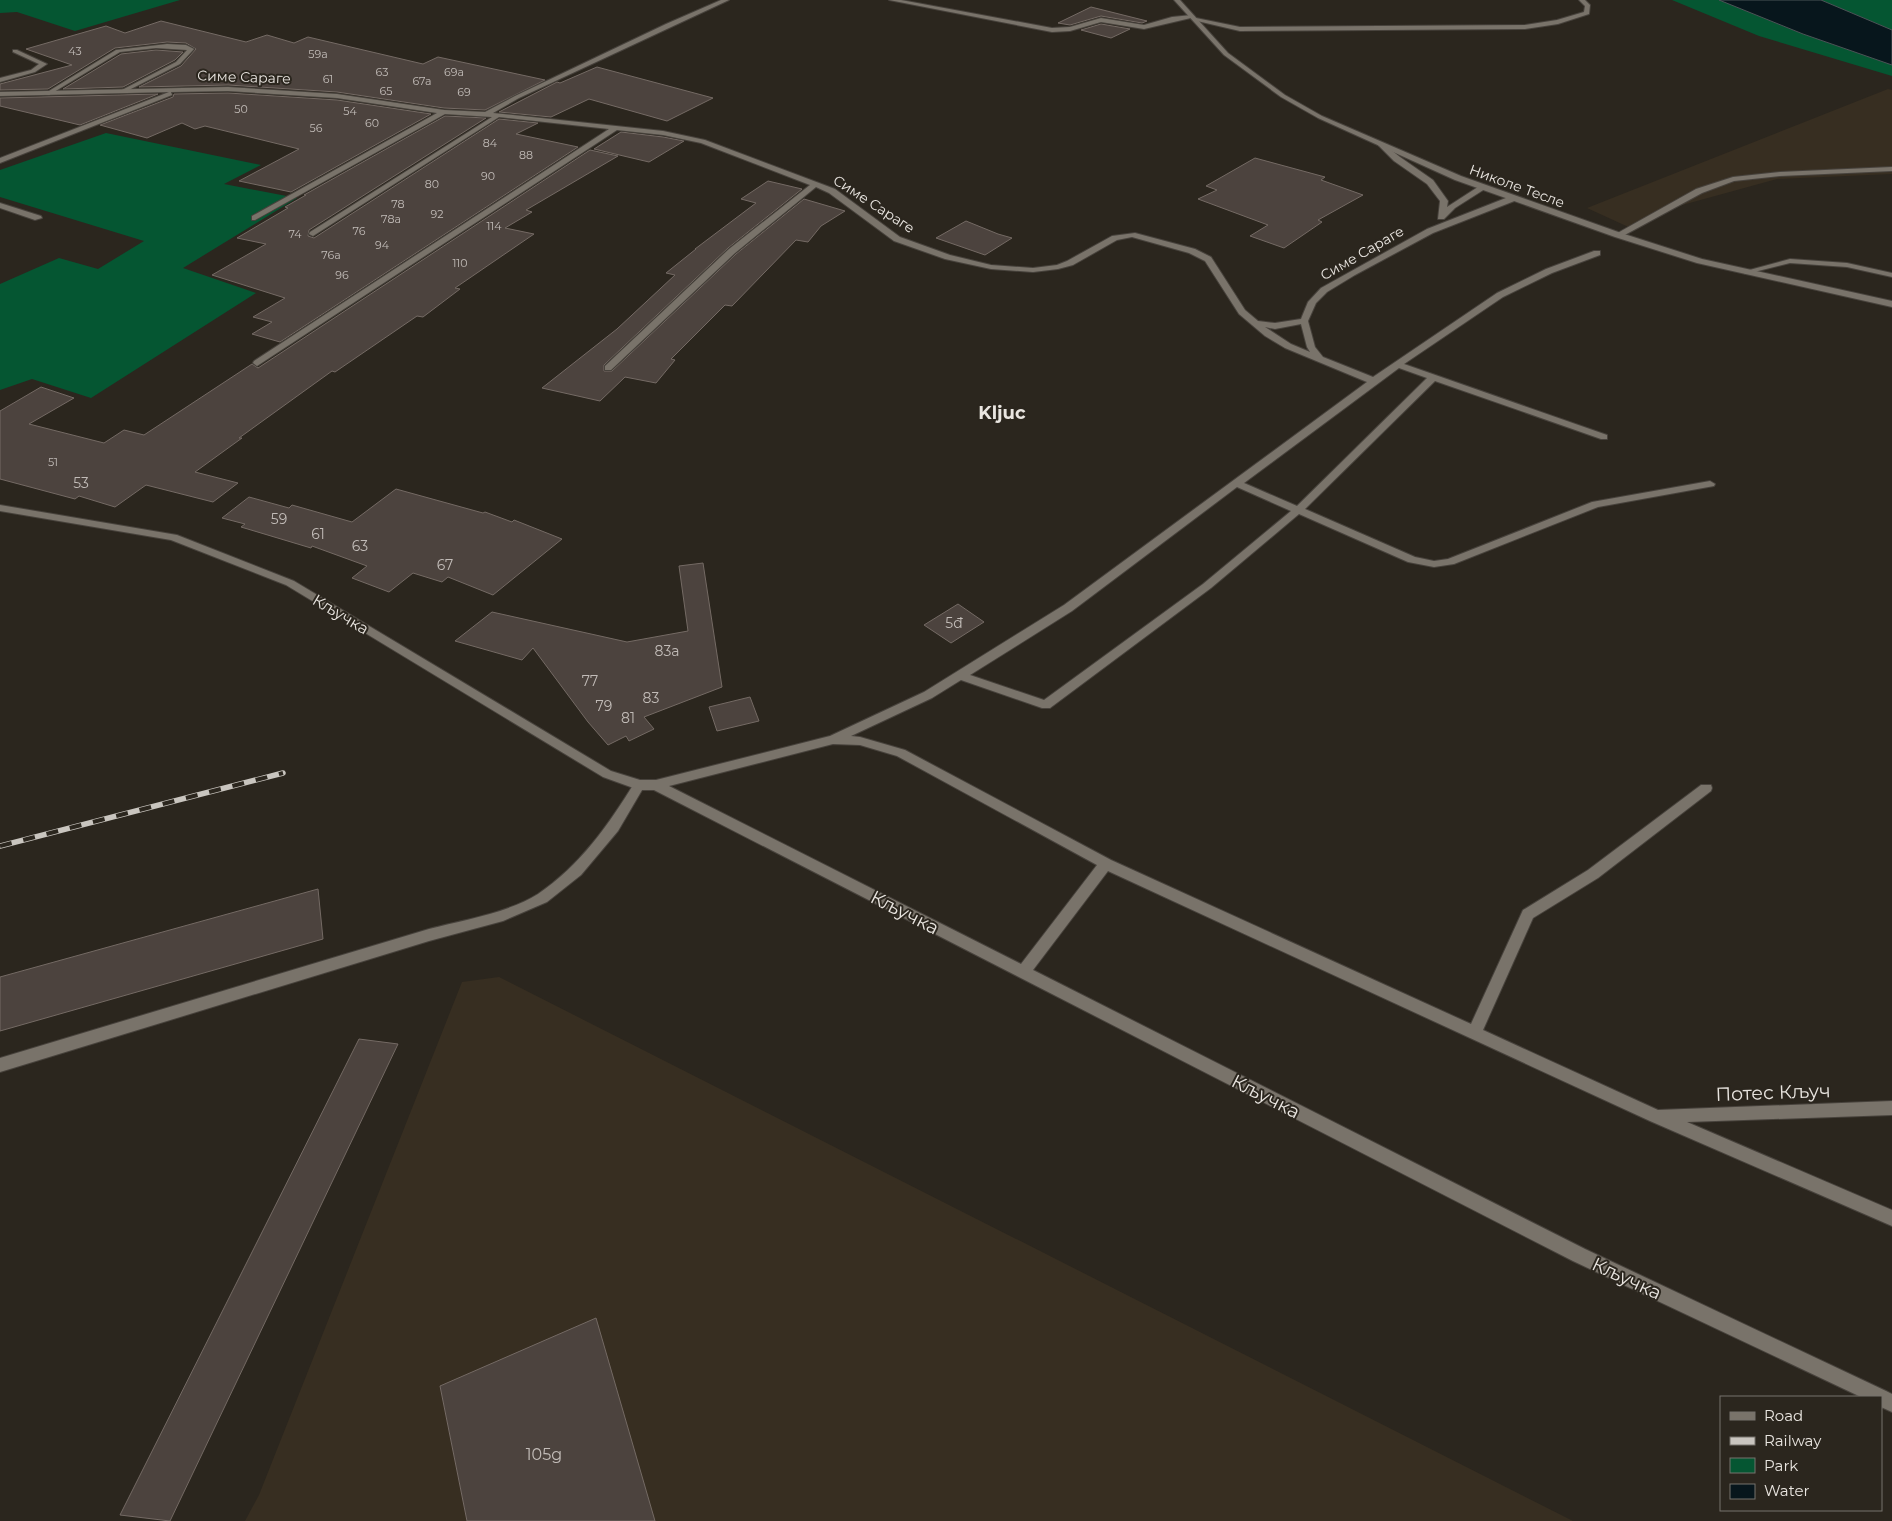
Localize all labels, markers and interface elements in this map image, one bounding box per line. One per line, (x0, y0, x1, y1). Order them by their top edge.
house number: 43 (68, 44, 82, 58)
house number: 59a (308, 47, 328, 61)
house number: 63 (376, 65, 388, 79)
house number: 69a (444, 65, 464, 79)
street label: Симе Сараге (197, 66, 291, 88)
house number: 61 (323, 72, 333, 86)
house number: 67a (412, 74, 432, 88)
house number: 65 (380, 84, 392, 98)
house number: 69 (457, 85, 471, 99)
house number: 50 (234, 102, 248, 116)
house number: 54 (343, 104, 357, 118)
house number: 60 (365, 116, 379, 130)
house number: 56 (310, 121, 323, 135)
house number: 84 (483, 136, 498, 150)
house number: 88 (519, 148, 533, 162)
street label: Николе Тесле (1467, 160, 1567, 212)
house number: 90 (481, 169, 495, 183)
street label: Симе Сараге (830, 171, 918, 237)
house number: 80 (425, 177, 439, 191)
house number: 78 (391, 197, 405, 211)
house number: 92 (431, 207, 443, 221)
house number: 78a (381, 212, 401, 226)
house number: 114 (486, 219, 502, 233)
street label: Симе Сараге (1317, 222, 1407, 284)
house number: 76 (353, 224, 366, 238)
house number: 74 (288, 227, 302, 241)
house number: 94 (375, 238, 390, 252)
house number: 76a (321, 248, 341, 262)
house number: 110 (452, 256, 468, 270)
house number: 96 (335, 268, 349, 282)
district label: Kljuc (978, 402, 1026, 424)
house number: 51 (48, 455, 58, 469)
house number: 53 (73, 474, 89, 492)
house number: 59 (271, 510, 287, 528)
house number: 61 (311, 525, 325, 543)
house number: 63 (352, 537, 368, 555)
house number: 67 (437, 556, 453, 574)
street label: Кључка (309, 590, 372, 639)
house number: 5đ (945, 614, 963, 632)
house number: 83a (654, 642, 680, 660)
house number: 77 (582, 672, 598, 690)
house number: 83 (643, 689, 660, 707)
house number: 79 (596, 697, 612, 715)
house number: 81 (621, 709, 635, 727)
street label: Кључка (867, 885, 943, 939)
street label: Кључка (1228, 1069, 1304, 1123)
street label: Потес Кључ (1715, 1079, 1831, 1106)
street label: Кључка (1588, 1252, 1665, 1304)
legend (1720, 1396, 1882, 1511)
text: Road (1764, 1406, 1803, 1425)
text: Railway (1764, 1431, 1822, 1450)
house number: 105g (526, 1445, 562, 1464)
text: Park (1764, 1456, 1798, 1475)
text: Water (1764, 1481, 1810, 1500)

